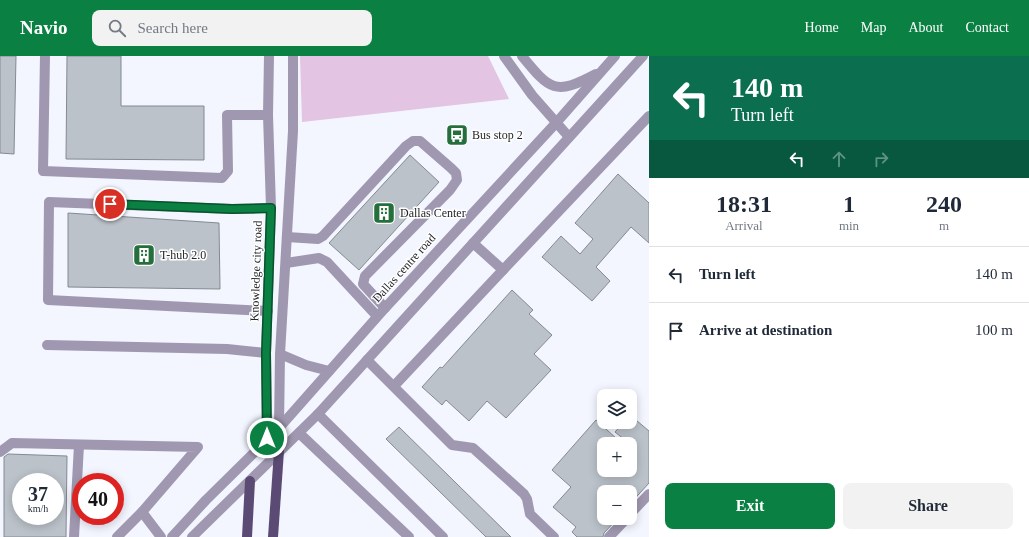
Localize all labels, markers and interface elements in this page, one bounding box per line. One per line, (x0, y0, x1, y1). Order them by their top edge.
search box (92, 10, 372, 46)
text: Navio (20, 17, 68, 38)
icon: search (106, 17, 128, 39)
text: Search here (138, 20, 208, 36)
text: Home (805, 20, 839, 35)
text: Map (861, 20, 886, 35)
text: About (908, 20, 943, 35)
text: Contact (965, 20, 1009, 35)
icon: left (665, 72, 717, 124)
text: 140 m (731, 72, 803, 103)
text: Turn left (731, 105, 794, 125)
bus stop icon: Bus stop 2 (444, 122, 470, 148)
place label: Bus stop 2 (472, 128, 523, 142)
icon: left (786, 148, 808, 170)
icon: ahead (828, 148, 850, 170)
icon: right (870, 148, 892, 170)
pin (93, 187, 127, 221)
text: 18:31 (716, 191, 772, 217)
text: 1 (843, 191, 855, 217)
text: 240 (926, 191, 962, 217)
icon: arrive (99, 193, 121, 215)
building icon: Dallas Center (371, 200, 397, 226)
place label: Dallas Center (400, 206, 466, 220)
text: Arrival (725, 218, 763, 233)
text: min (839, 218, 859, 233)
text: m (939, 218, 949, 233)
street label: Knowledge city road (247, 220, 265, 322)
street label: Dallas centre road (370, 231, 438, 305)
building icon: T-hub 2.0 (131, 242, 157, 268)
place label: T-hub 2.0 (160, 248, 206, 262)
icon: left (665, 264, 687, 286)
text: Turn left (699, 266, 756, 282)
text: 140 m (975, 266, 1013, 282)
icon: arrive (665, 320, 687, 342)
text: Arrive at destination (699, 322, 832, 338)
text: 100 m (975, 322, 1013, 338)
map controls (597, 389, 637, 525)
button: layers (597, 389, 637, 429)
position arrow (246, 417, 288, 459)
button: + (597, 437, 637, 477)
speed limit sign: 40 (72, 473, 124, 525)
text: 37 (28, 483, 48, 505)
button: Exit (665, 483, 835, 529)
button: Share (843, 483, 1013, 529)
button: − (597, 485, 637, 525)
text: km/h (28, 503, 48, 514)

